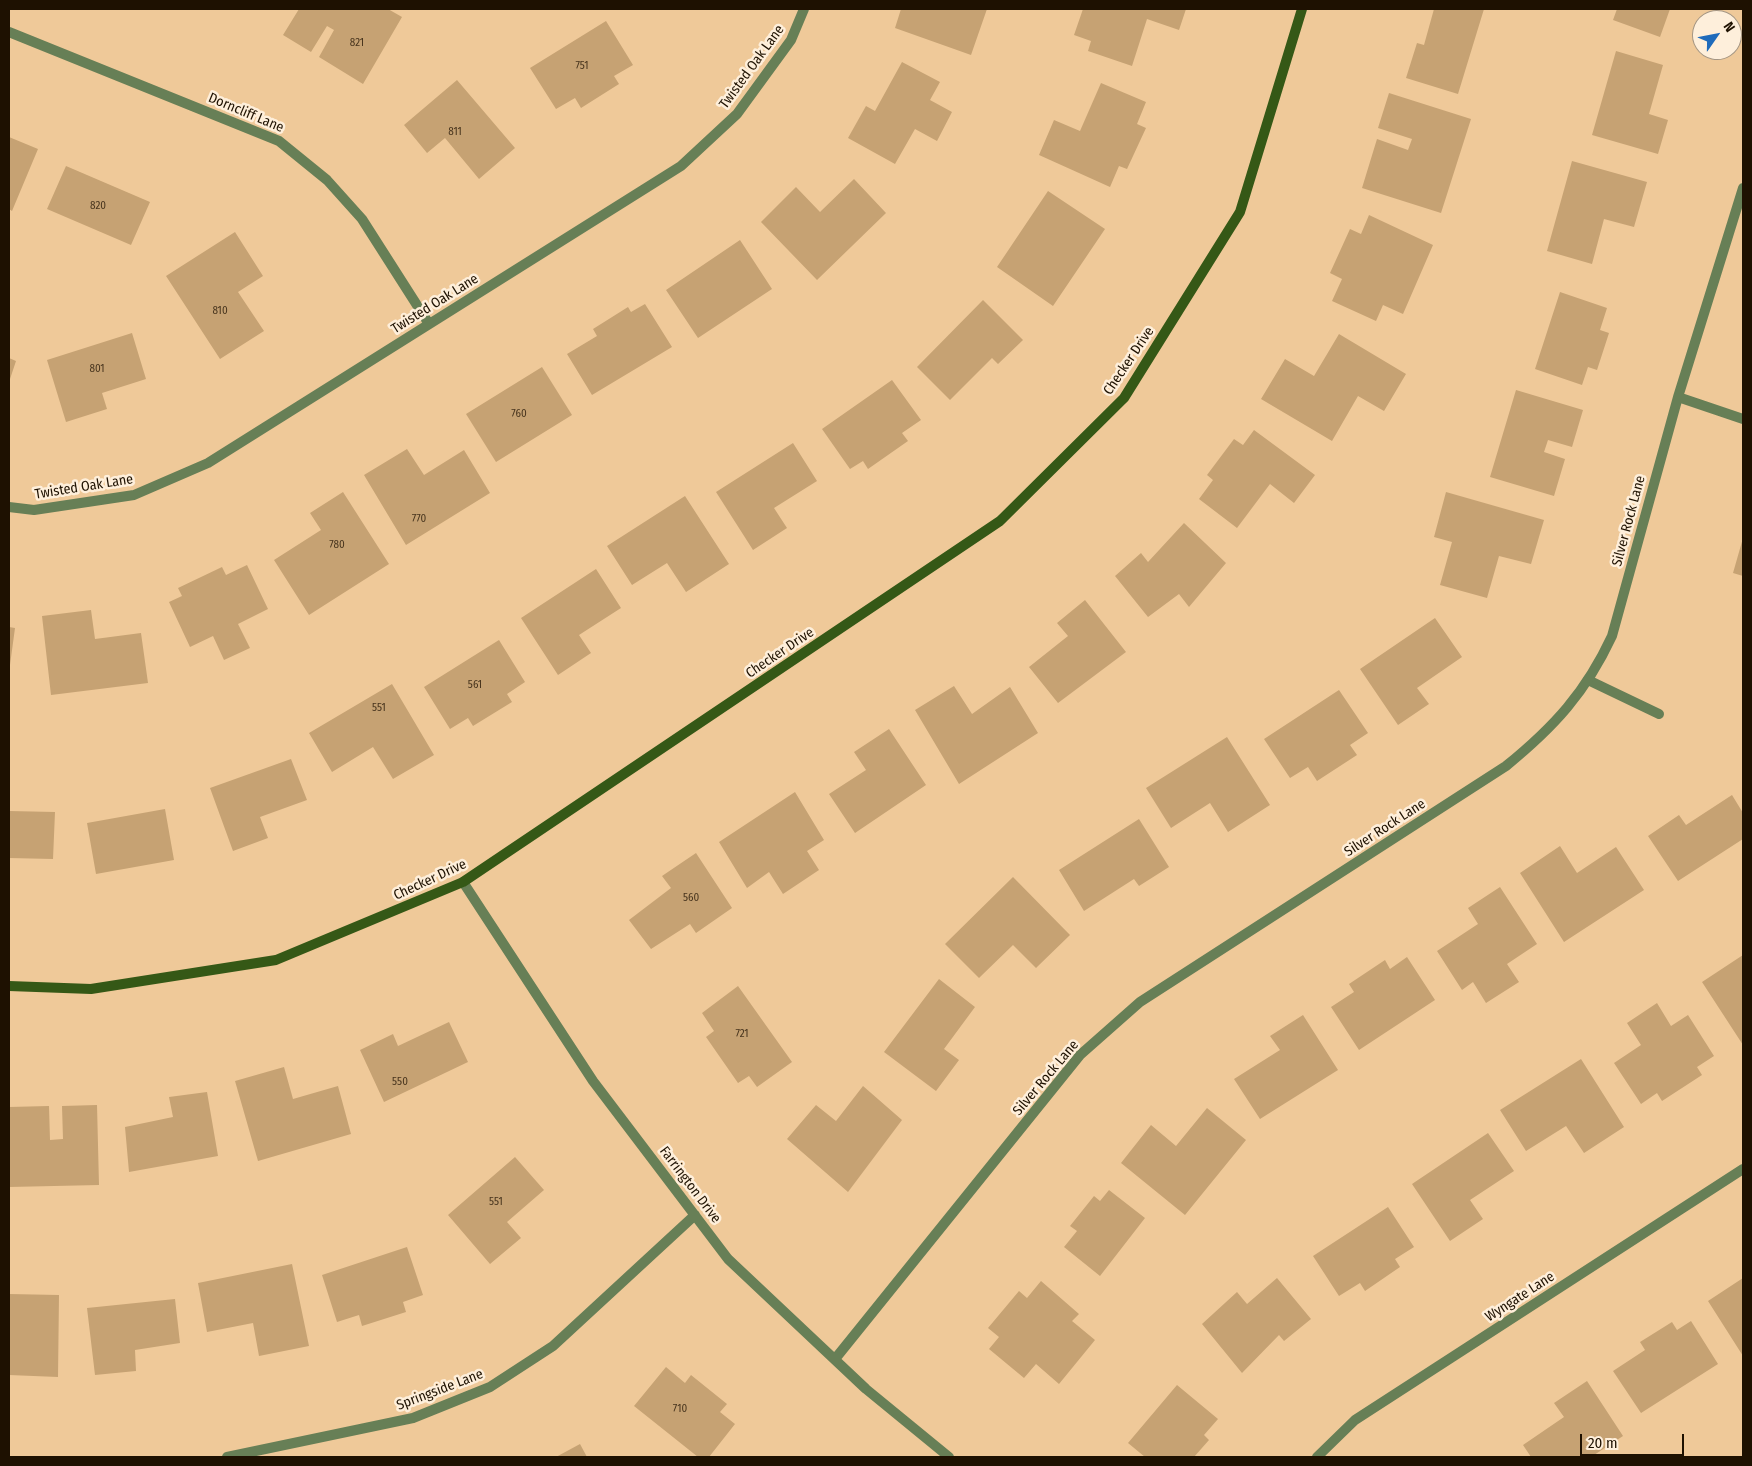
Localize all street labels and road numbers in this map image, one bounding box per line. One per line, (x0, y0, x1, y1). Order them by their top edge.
street label: Twisted Oak Lane (716, 22, 788, 112)
street label: Dorncliff Lane (206, 90, 286, 136)
street label: Twisted Oak Lane (388, 271, 482, 337)
street label: Checker Drive (1100, 324, 1158, 398)
street label: Twisted Oak Lane (34, 471, 134, 503)
street label: Silver Rock Lane (1609, 474, 1649, 568)
street label: Checker Drive (743, 624, 817, 682)
street label: Silver Rock Lane (1341, 796, 1429, 860)
street label: Checker Drive (391, 856, 469, 904)
street label: Silver Rock Lane (1010, 1037, 1082, 1119)
street label: Farrington Drive (656, 1143, 724, 1227)
street label: Wyngate Lane (1482, 1268, 1558, 1326)
street label: Springside Lane (394, 1366, 486, 1414)

